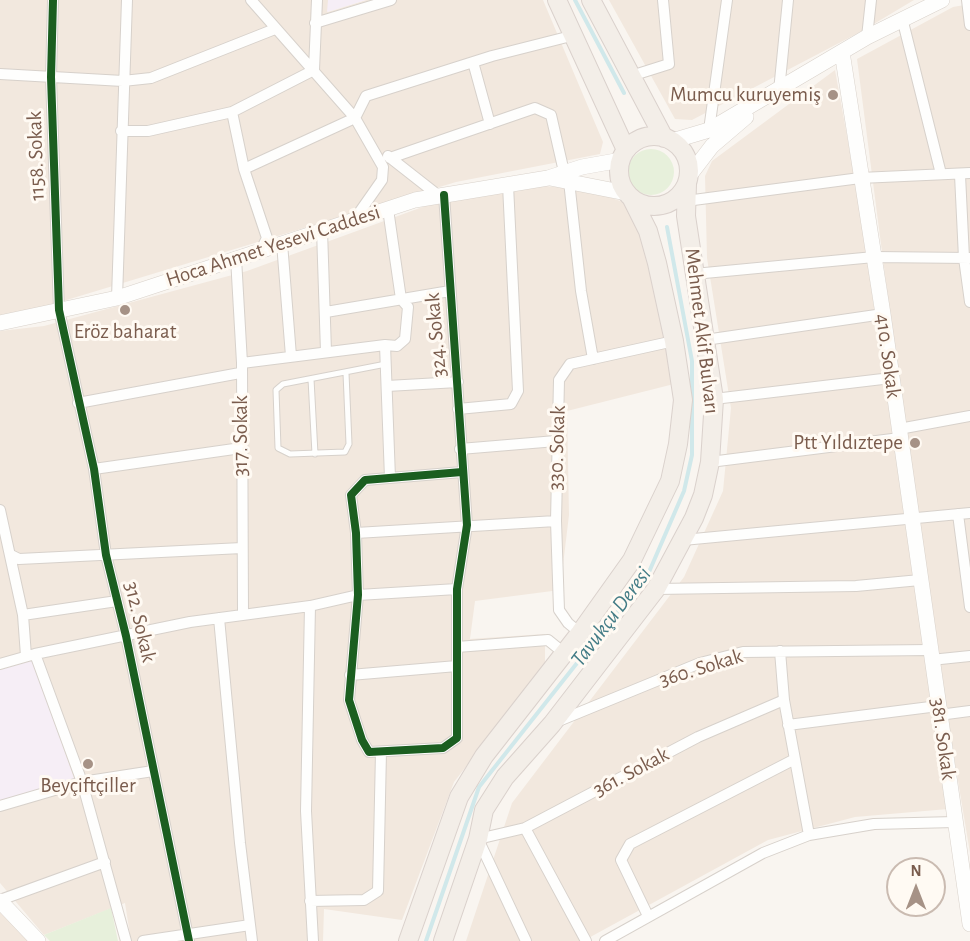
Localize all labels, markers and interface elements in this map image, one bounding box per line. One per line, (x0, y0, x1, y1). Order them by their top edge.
place label: Mumcu kuruyemiş (670, 82, 821, 108)
marker: Mumcu kuruyemiş (826, 88, 840, 102)
street label: 1158. Sokak (22, 111, 50, 201)
street label: Hoca Ahmet Yesevi Caddesi (163, 199, 383, 293)
street label: Mehmet Akif Bulvarı (679, 247, 725, 415)
street label: 324. Sokak (420, 292, 452, 378)
marker: Eröz baharat (118, 303, 132, 317)
street label: 410. Sokak (870, 312, 906, 400)
place label: Eröz baharat (74, 319, 176, 345)
street label: 317. Sokak (228, 395, 254, 477)
street label: 330. Sokak (543, 405, 571, 491)
place label: Ptt Yıldıztepe (793, 430, 903, 456)
marker: Ptt Yıldıztepe (908, 436, 922, 450)
water label: Tavukçu Deresi (565, 562, 657, 672)
street label: 312. Sokak (119, 579, 161, 665)
street label: 360. Sokak (656, 643, 746, 693)
street label: 381. Sokak (925, 696, 961, 782)
street label: 361. Sokak (589, 742, 673, 802)
marker: Beyçiftçiller (81, 757, 95, 771)
place label: Beyçiftçiller (40, 773, 136, 799)
north arrow (886, 857, 946, 917)
text: N (910, 863, 922, 879)

